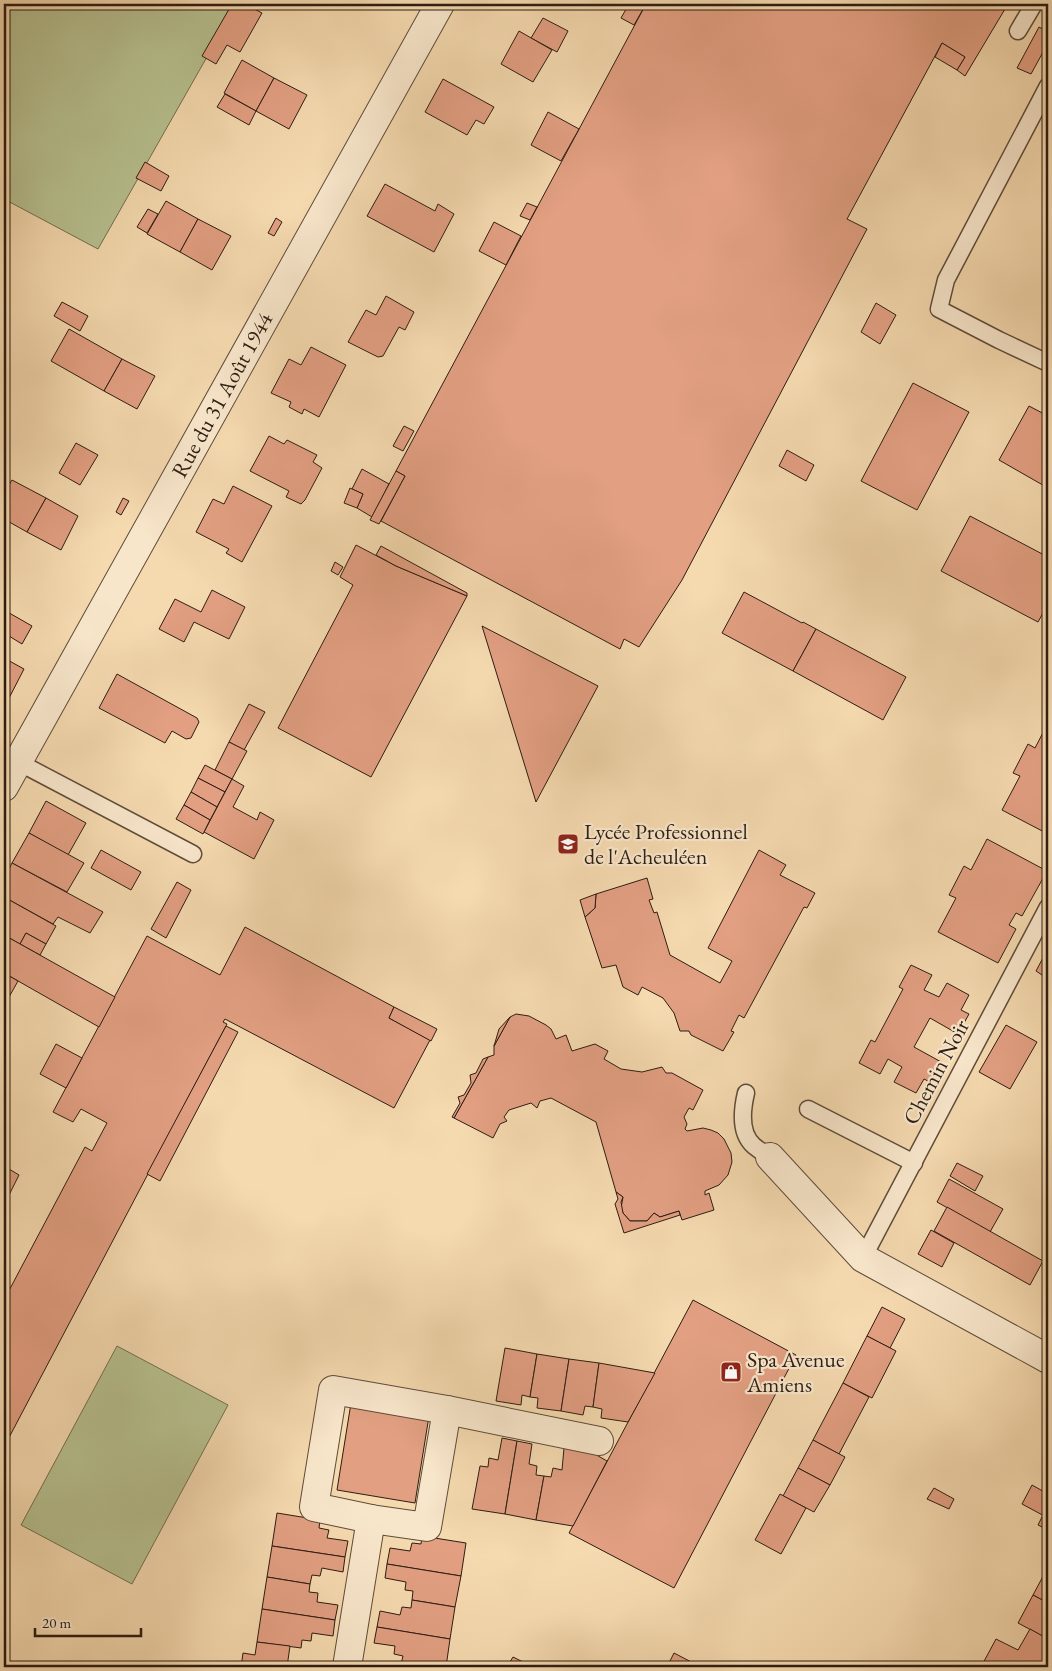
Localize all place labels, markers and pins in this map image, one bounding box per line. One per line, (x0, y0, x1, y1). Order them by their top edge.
place label: Lycée Professionnel de l'Acheuléen (584, 817, 748, 871)
school or university icon: Lycée Professionnel de l'Acheuléen (556, 832, 580, 856)
place label: Spa Avenue Amiens (746, 1345, 845, 1399)
shop icon: Spa Avenue Amiens (719, 1360, 743, 1384)

